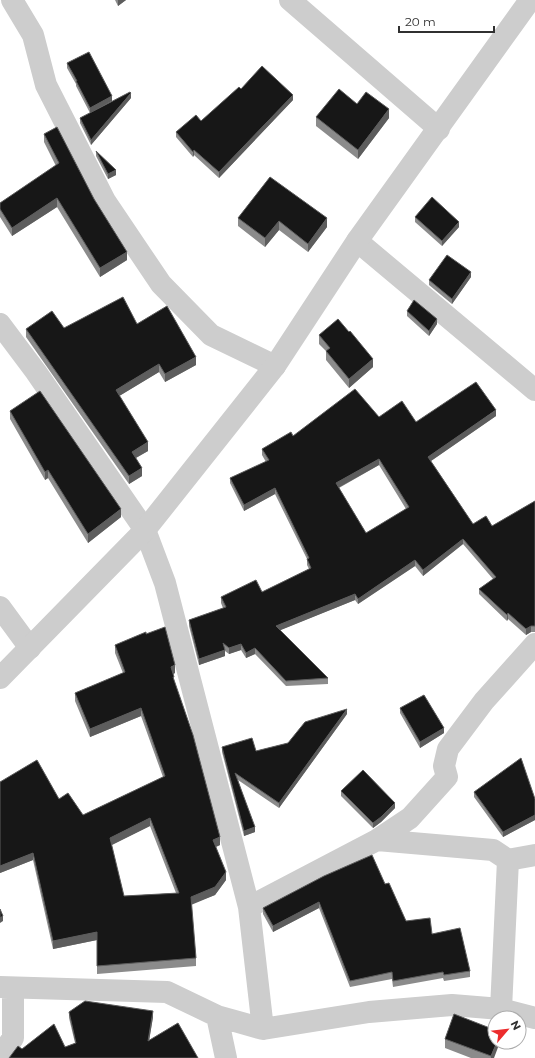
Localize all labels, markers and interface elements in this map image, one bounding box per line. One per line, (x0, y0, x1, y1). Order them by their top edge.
scale bar (399, 8, 494, 34)
text: 20 m (405, 14, 436, 29)
north arrow (487, 1010, 527, 1050)
text: N (508, 1018, 524, 1033)

